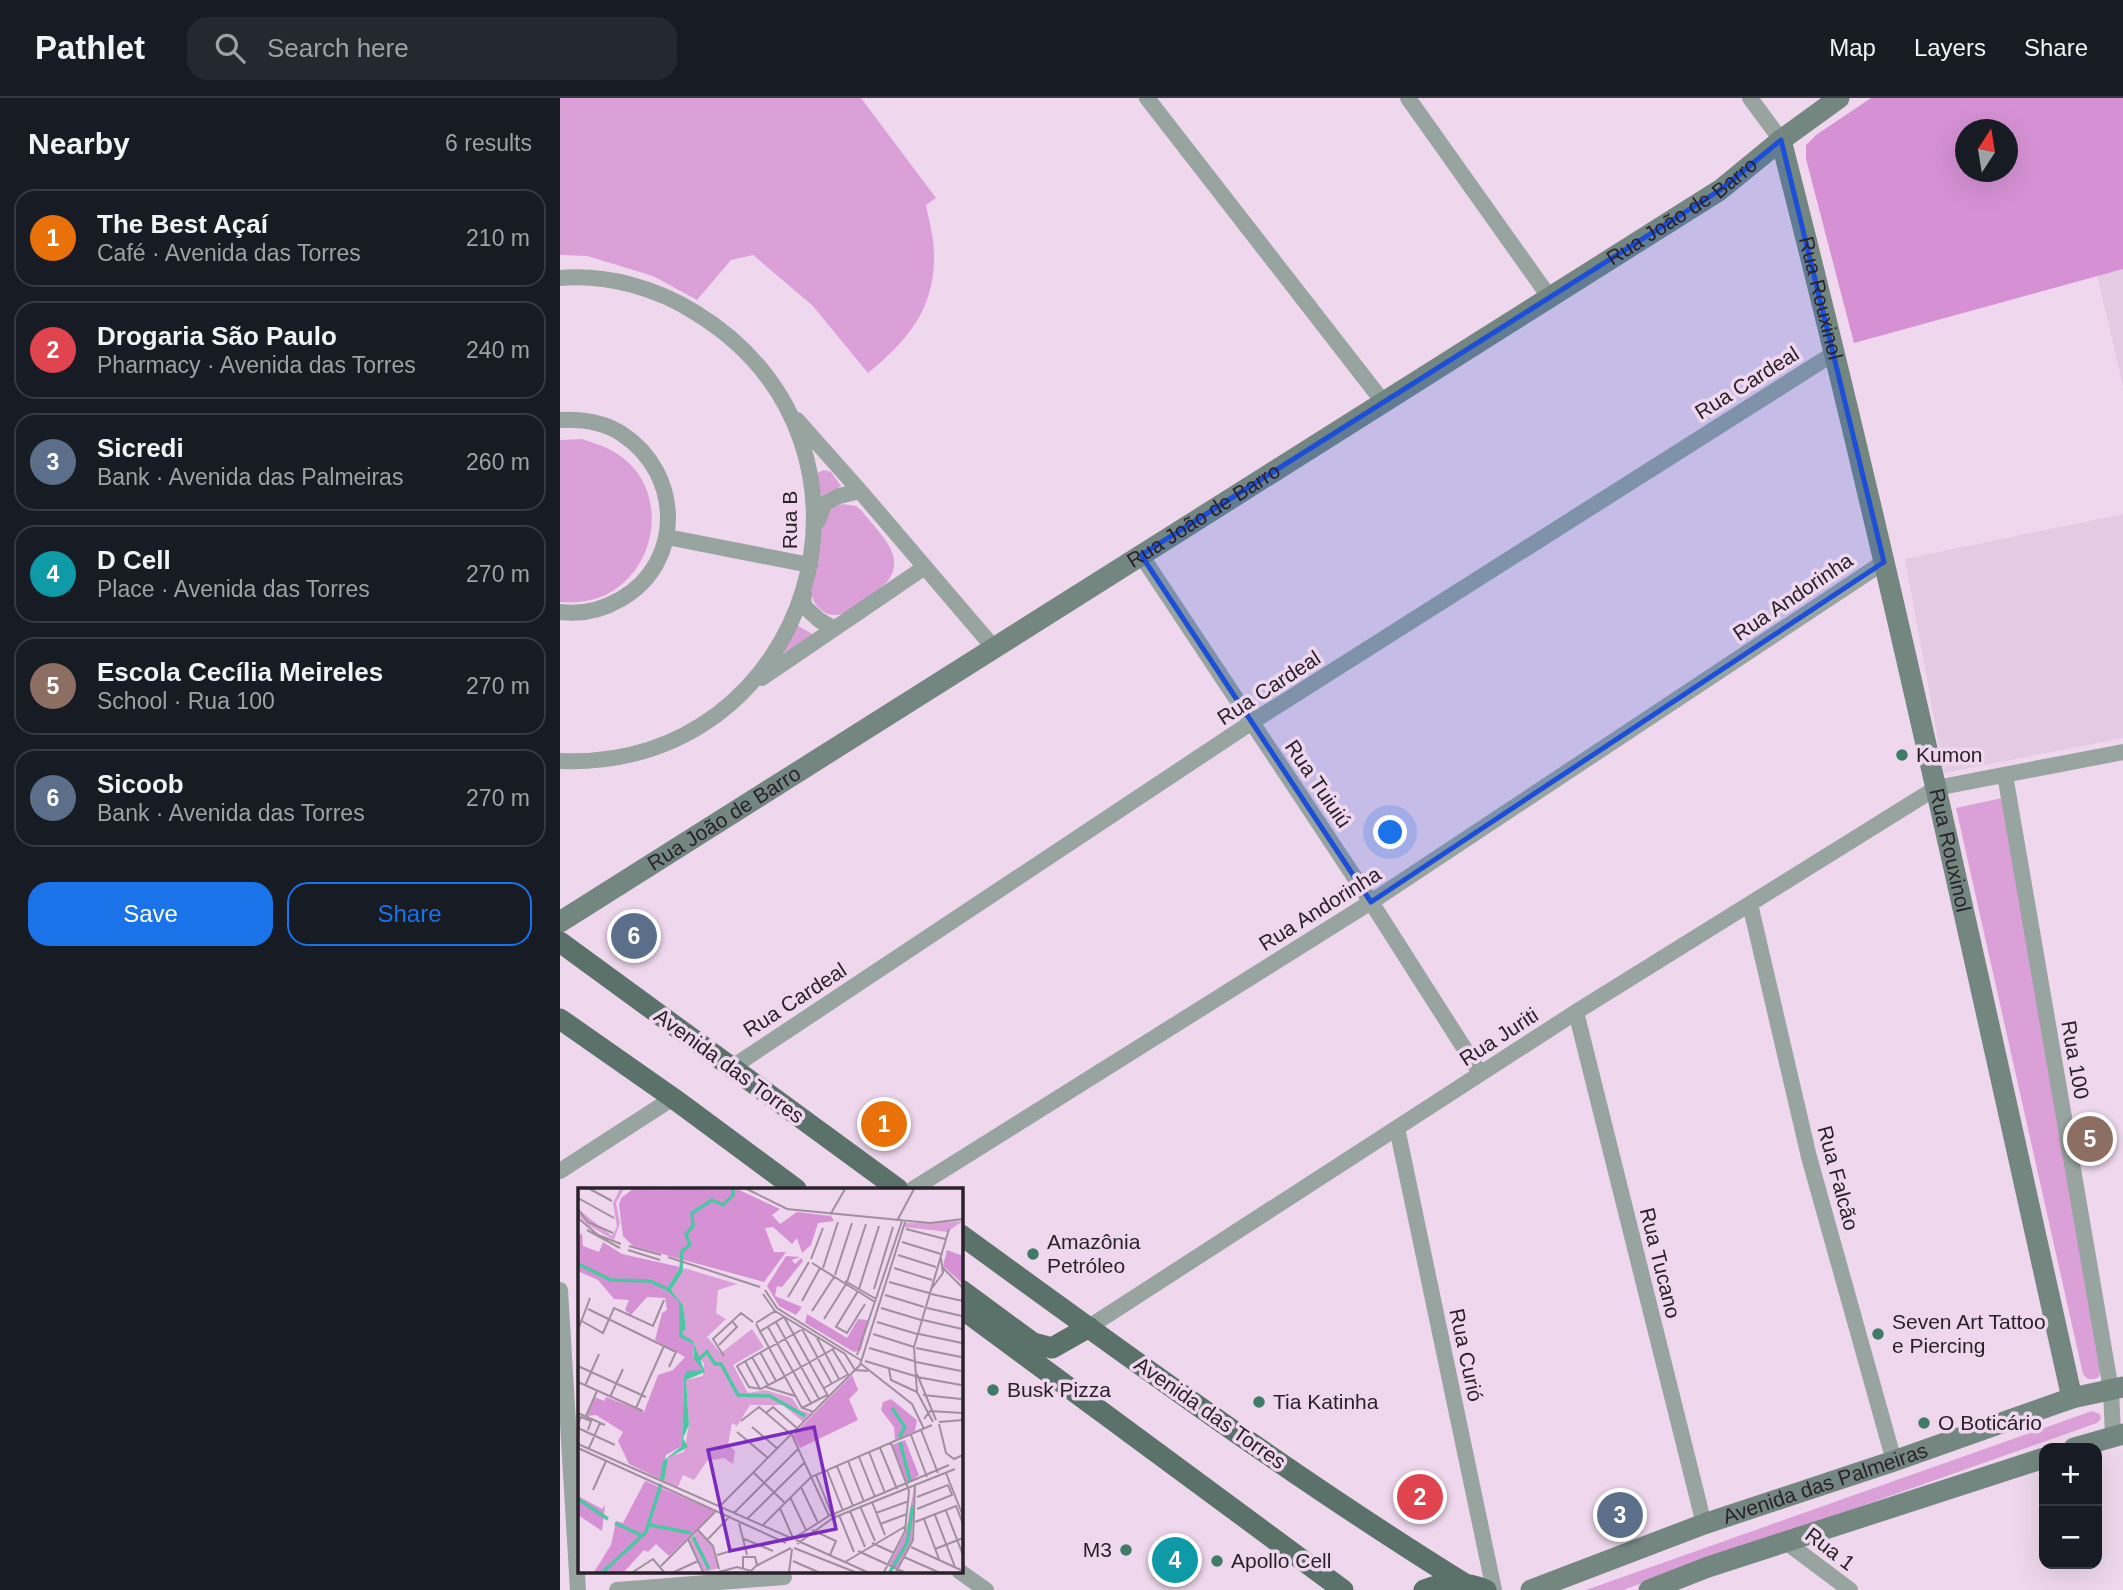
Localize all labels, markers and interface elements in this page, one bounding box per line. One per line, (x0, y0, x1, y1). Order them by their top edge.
search box (187, 17, 677, 80)
text: Pathlet (35, 29, 145, 66)
icon: search (211, 29, 249, 67)
text: Search here (267, 33, 409, 63)
text: Map (1829, 34, 1876, 61)
text: Layers (1914, 34, 1986, 61)
text: Share (2024, 34, 2088, 61)
north arrow (1955, 119, 2018, 182)
text: Nearby (28, 127, 130, 160)
text: 6 results (445, 130, 532, 156)
street label: Rua João de Barro (1602, 152, 1761, 270)
text: The Best Açaí (97, 209, 268, 239)
text: 1 (47, 225, 59, 251)
text: 210 m (466, 225, 530, 251)
street label: Rua Rouxinol (1795, 234, 1847, 362)
text: Café · Avenida das Torres (97, 240, 361, 266)
text: Drogaria São Paulo (97, 321, 337, 351)
text: 2 (47, 337, 59, 363)
text: 240 m (466, 337, 530, 363)
street label: Rua Cardeal (1691, 342, 1803, 424)
text: Pharmacy · Avenida das Torres (97, 352, 416, 378)
text: Sicredi (97, 433, 184, 463)
text: 3 (47, 449, 59, 475)
text: 260 m (466, 449, 530, 475)
street label: Rua João de Barro (1123, 459, 1284, 572)
text: Bank · Avenida das Palmeiras (97, 464, 403, 490)
street label: Rua B (778, 491, 801, 549)
text: D Cell (97, 545, 171, 575)
street label: Rua Andorinha (1729, 548, 1857, 645)
text: 4 (47, 561, 59, 587)
text: 270 m (466, 561, 530, 587)
text: Place · Avenida das Torres (97, 576, 370, 602)
street label: Rua Cardeal (1213, 646, 1324, 729)
text: Escola Cecília Meireles (97, 657, 383, 687)
text: 5 (47, 673, 59, 699)
text: 270 m (466, 673, 530, 699)
text: School · Rua 100 (97, 688, 275, 714)
street label: Rua Tuiuiú (1281, 736, 1356, 832)
place label: Kumon (1916, 743, 1983, 766)
marker: Kumon (1894, 747, 1910, 763)
street label: Rua João de Barro (643, 761, 805, 875)
text: Sicoob (97, 769, 184, 799)
text: 6 (47, 785, 59, 811)
text: 270 m (466, 785, 530, 811)
street label: Rua Rouxinol (1925, 786, 1975, 914)
text: Bank · Avenida das Torres (97, 800, 365, 826)
your location (1373, 815, 1407, 849)
street label: Rua Andorinha (1255, 862, 1385, 955)
button: Save (28, 882, 273, 946)
button: Share (287, 882, 532, 946)
pin: 6 (611, 910, 657, 962)
street label: Rua Cardeal (739, 958, 850, 1041)
street label: Rua Juriti (1455, 1003, 1542, 1070)
street label: Avenida das Torres (650, 1004, 808, 1128)
street label: Rua 100 (2057, 1019, 2094, 1101)
pin: 1 (861, 1098, 907, 1150)
pin: 5 (2067, 1113, 2113, 1165)
street label: Rua Falcão (1813, 1123, 1863, 1233)
inset map (578, 1188, 962, 1572)
street label: Rua Tucano (1636, 1205, 1685, 1321)
place label: Amazônia Petróleo (1047, 1230, 1141, 1277)
marker: Amazônia Petróleo (1025, 1246, 1041, 1262)
street label: Rua Curió (1445, 1306, 1488, 1404)
place label: Seven Art Tattoo e Piercing (1892, 1310, 2046, 1357)
marker: Seven Art Tattoo e Piercing (1870, 1326, 1886, 1342)
street label: Avenida das Torres (1130, 1352, 1290, 1473)
place label: Busk Pizza (1007, 1378, 1111, 1401)
marker: Busk Pizza (985, 1382, 1001, 1398)
place label: Tia Katinha (1273, 1390, 1379, 1413)
marker: Tia Katinha (1251, 1394, 1267, 1410)
place label: O Boticário (1938, 1411, 2042, 1434)
marker: O Boticário (1916, 1415, 1932, 1431)
street label: Avenida das Palmeiras (1720, 1438, 1931, 1528)
map controls (2039, 1443, 2102, 1569)
button: + (2039, 1443, 2102, 1506)
pin: 2 (1397, 1471, 1443, 1523)
pin: 3 (1597, 1489, 1643, 1541)
button: − (2039, 1506, 2102, 1569)
street label: Rua 1 (1801, 1523, 1860, 1575)
pin: 4 (1152, 1534, 1198, 1586)
place label: M3 (1083, 1538, 1112, 1561)
marker: M3 (1118, 1542, 1134, 1558)
place label: Apollo Cell (1231, 1549, 1331, 1572)
marker: Apollo Cell (1209, 1553, 1225, 1569)

